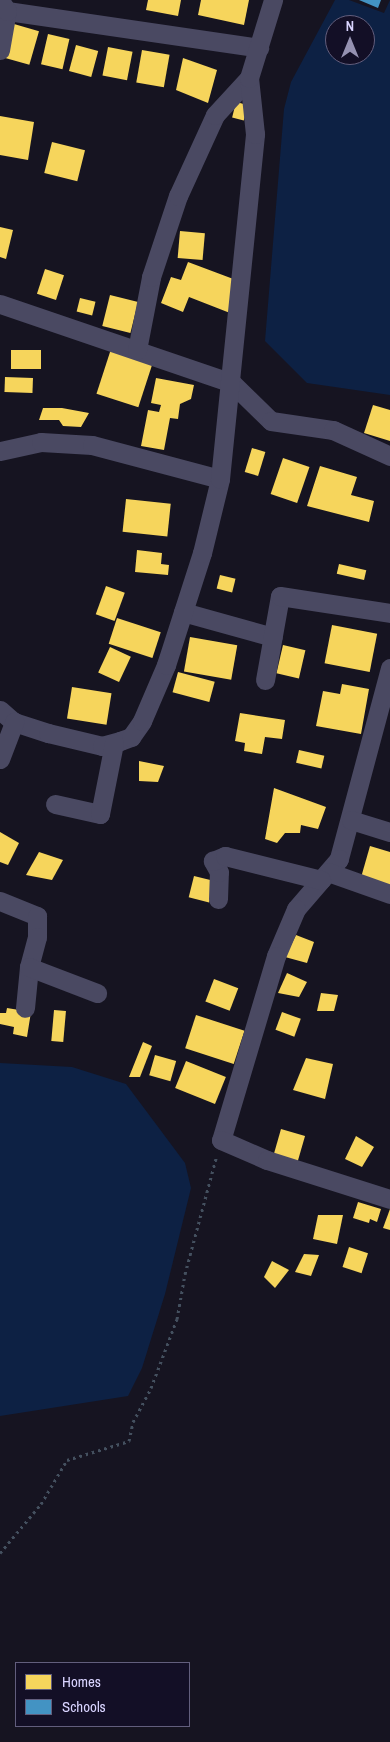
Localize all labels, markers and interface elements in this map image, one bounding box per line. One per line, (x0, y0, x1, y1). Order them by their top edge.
north arrow (325, 15, 375, 65)
text: N (346, 17, 354, 35)
legend (15, 1662, 190, 1727)
text: Homes (62, 1671, 101, 1692)
text: Schools (62, 1696, 106, 1717)

